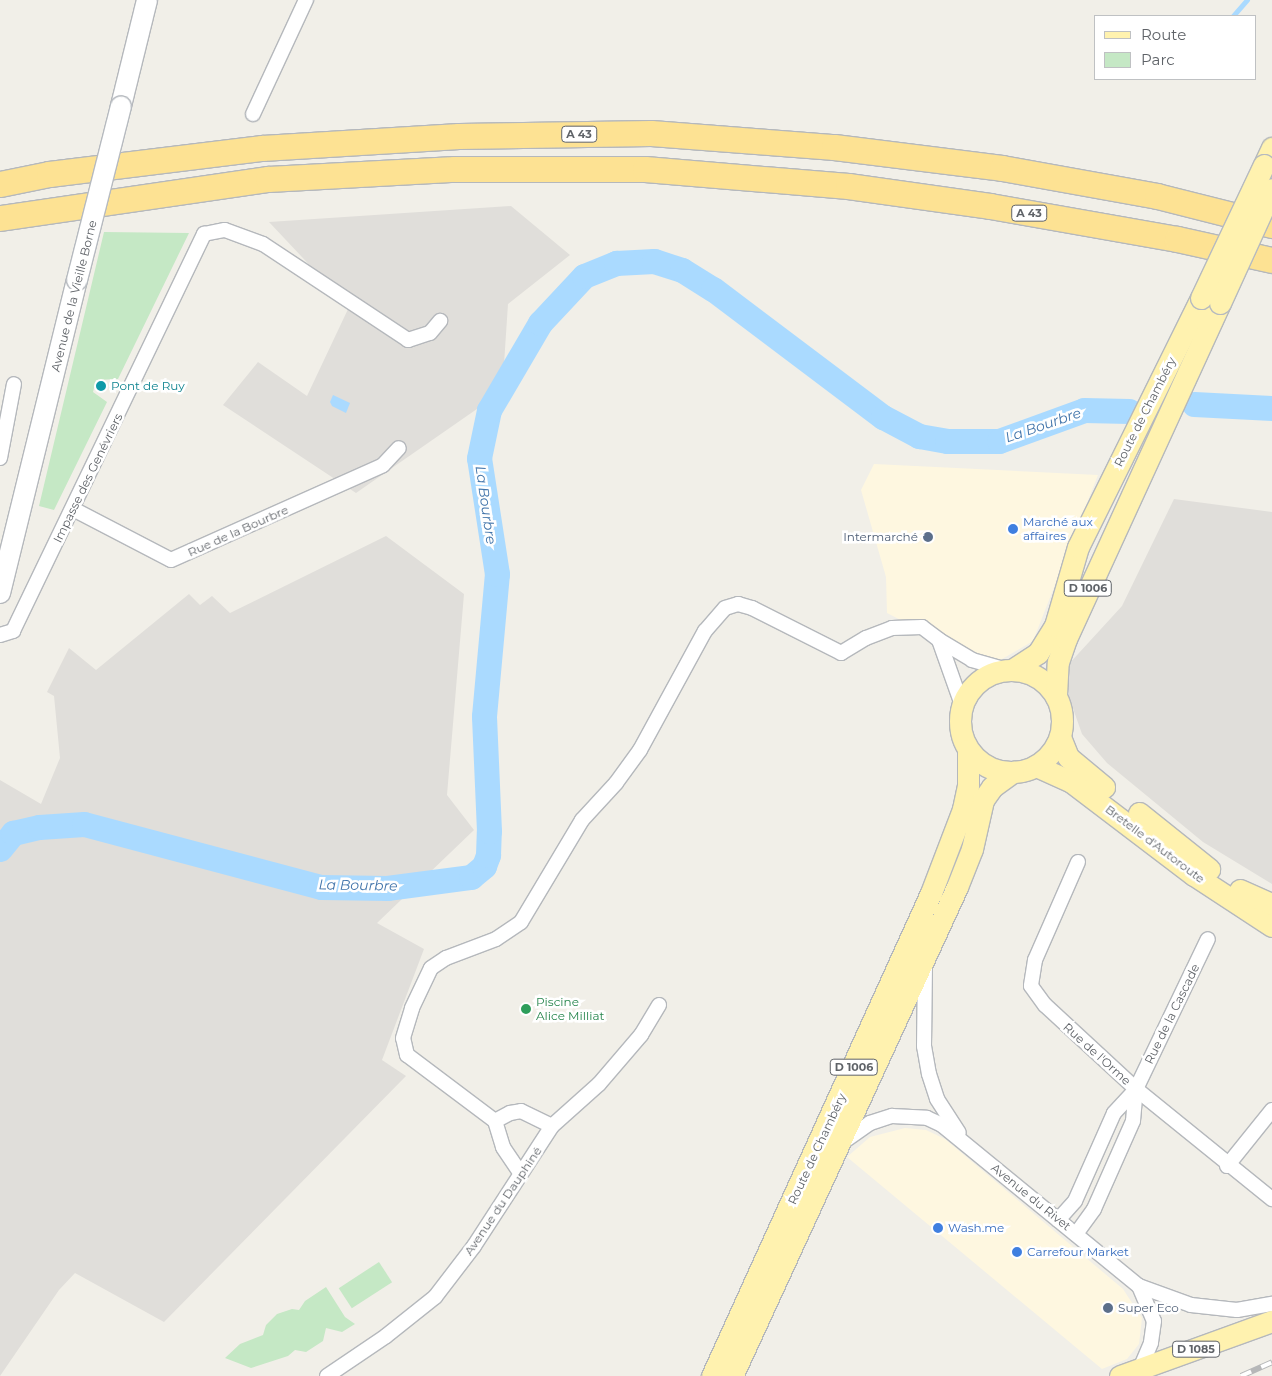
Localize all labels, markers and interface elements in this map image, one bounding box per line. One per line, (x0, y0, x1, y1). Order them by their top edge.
legend (1094, 15, 1257, 80)
text: Route (1141, 25, 1186, 44)
text: Parc (1141, 50, 1175, 69)
road number: A 43 (560, 126, 598, 142)
road number: A 43 (1010, 204, 1048, 222)
street label: Avenue de la Vieille Borne (48, 219, 100, 373)
street label: Route de Chambéry (1111, 355, 1179, 469)
place label: Pont de Ruy (111, 379, 185, 393)
marker: Pont de Ruy (95, 380, 107, 392)
water label: La Bourbre (1003, 404, 1083, 446)
street label: Impasse des Genévriers (50, 411, 126, 545)
water label: La Bourbre (472, 465, 500, 545)
street label: Rue de la Bourbre (186, 502, 290, 560)
place label: Marché aux affaires (1023, 515, 1093, 543)
marker: Marché aux affaires (1007, 523, 1019, 535)
place label: Intermarché (843, 530, 918, 544)
marker: Intermarché (922, 531, 934, 543)
road number: D 1006 (1063, 580, 1113, 596)
street label: Bretelle d'Autoroute (1103, 802, 1207, 886)
water label: La Bourbre (318, 876, 398, 894)
street label: Rue de la Cascade (1141, 962, 1203, 1066)
place label: Piscine Alice Milliat (536, 995, 604, 1023)
marker: Piscine Alice Milliat (520, 1003, 532, 1015)
street label: Rue de l'Orme (1060, 1020, 1134, 1088)
road number: D 1006 (829, 1058, 879, 1076)
street label: Route de Chambéry (785, 1091, 849, 1207)
street label: Avenue du Dauphiné (461, 1144, 545, 1258)
street label: Avenue du Rivet (988, 1161, 1074, 1233)
place label: Wash.me (948, 1221, 1004, 1235)
marker: Wash.me (932, 1222, 944, 1234)
place label: Carrefour Market (1027, 1245, 1129, 1259)
marker: Carrefour Market (1011, 1246, 1023, 1258)
place label: Super Eco (1118, 1301, 1179, 1315)
marker: Super Eco (1102, 1302, 1114, 1314)
road number: D 1085 (1171, 1340, 1221, 1358)

